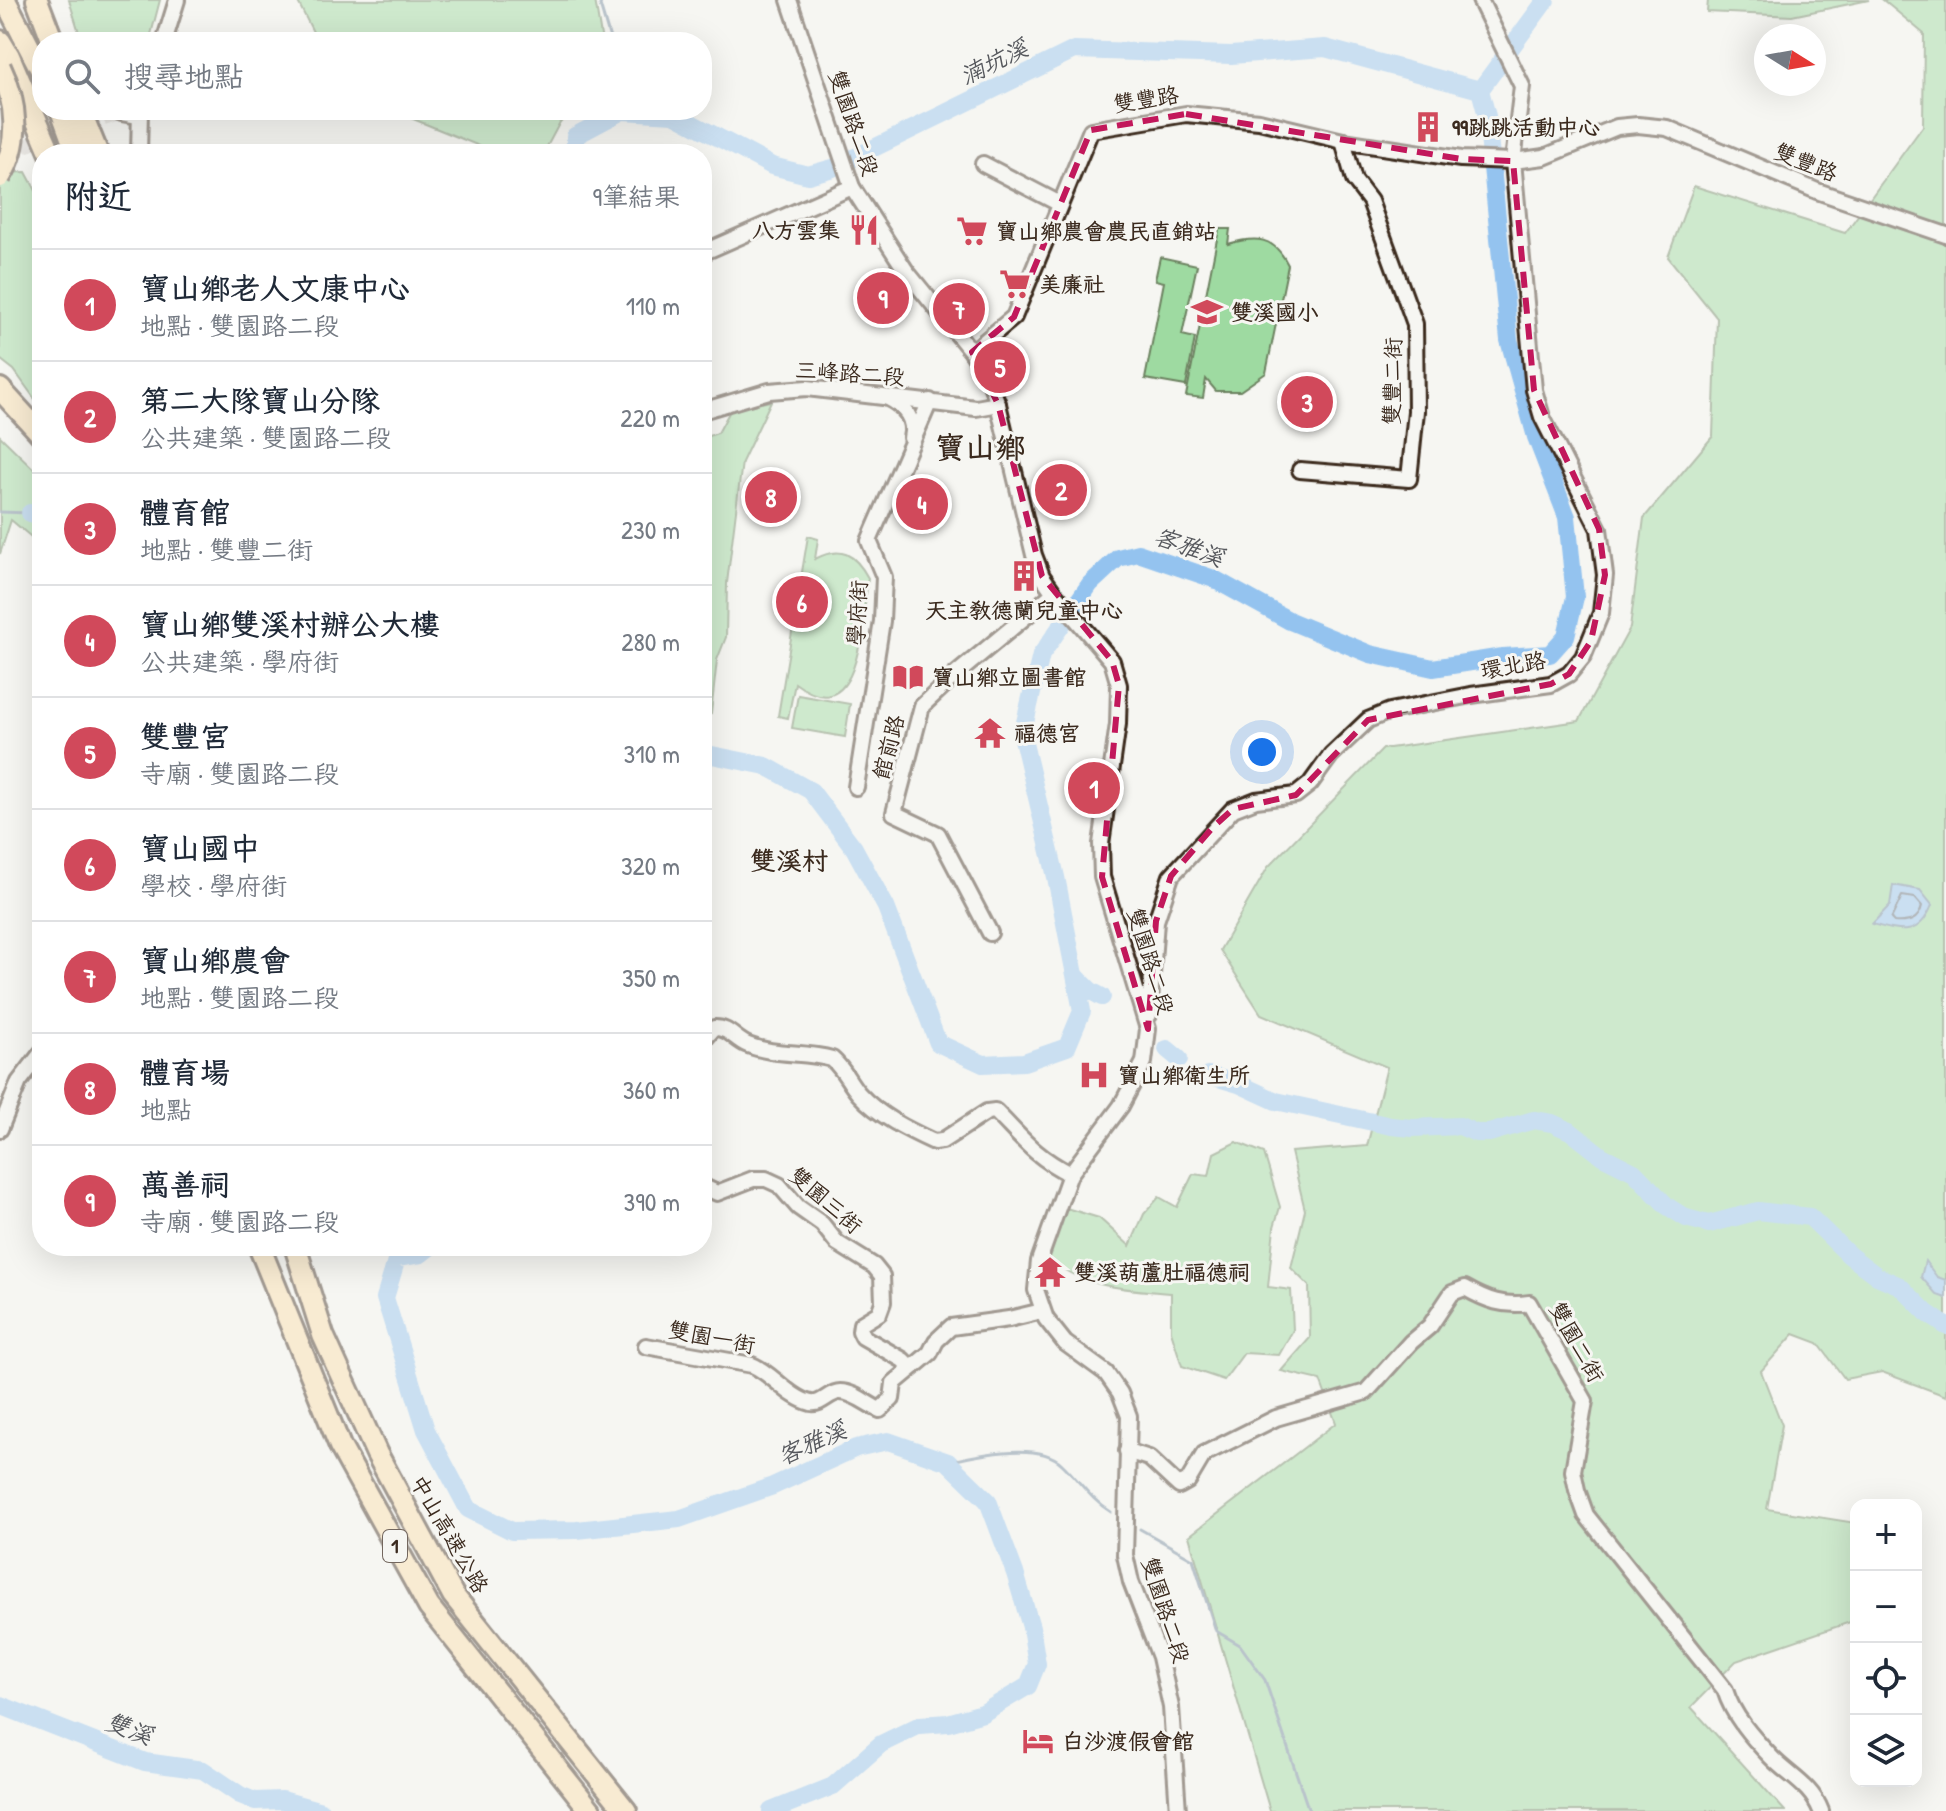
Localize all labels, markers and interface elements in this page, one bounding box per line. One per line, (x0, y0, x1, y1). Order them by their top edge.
north arrow (1754, 24, 1826, 96)
water label: 湳坑溪 (954, 30, 1035, 91)
search box (32, 32, 712, 120)
icon: search (60, 54, 104, 98)
text: 搜尋地點 (124, 56, 244, 96)
street label: 雙園路二段 (822, 66, 886, 180)
street label: 雙豐路 (1111, 79, 1181, 119)
building icon: 99跳跳活動中心 (1411, 110, 1445, 144)
place label: 99跳跳活動中心 (1452, 112, 1600, 142)
street label: 雙豐路 (1770, 136, 1842, 188)
text: 附近 (64, 173, 132, 219)
text: 9筆結果 (592, 179, 680, 214)
restaurant icon: 八方雲集 (847, 213, 881, 247)
supermarket icon: 寶山鄉農會農民直銷站 (955, 214, 989, 248)
place label: 八方雲集 (752, 215, 840, 245)
place label: 寶山鄉農會農民直銷站 (996, 216, 1216, 246)
supermarket icon: 美廉社 (998, 267, 1032, 301)
text: 寶山鄉老人文康中心 (140, 268, 410, 308)
pin: 9 (857, 268, 909, 328)
place label: 美廉社 (1039, 269, 1105, 299)
pin: 7 (933, 279, 985, 339)
text: 1 (85, 288, 95, 323)
text: 110 m (626, 288, 680, 323)
school or university icon: 雙溪國小 (1190, 295, 1224, 329)
place label: 雙溪國小 (1231, 297, 1319, 327)
text: 地點 · 雙園路二段 (140, 308, 339, 343)
pin: 5 (974, 337, 1026, 397)
street label: 雙豐二街 (1376, 337, 1408, 425)
street label: 三峰路二段 (794, 354, 906, 392)
pin: 3 (1281, 372, 1333, 432)
text: 第二大隊寶山分隊 (140, 380, 380, 420)
text: 2 (84, 400, 96, 435)
text: 220 m (620, 400, 680, 435)
text: 公共建築 · 雙園路二段 (140, 420, 391, 455)
district label: 寶山鄉 (935, 427, 1025, 467)
pin: 2 (1035, 460, 1087, 520)
pin: 8 (745, 467, 797, 527)
pin: 4 (896, 474, 948, 534)
text: 體育館 (140, 492, 230, 532)
text: 3 (84, 512, 96, 547)
text: 230 m (621, 512, 680, 547)
water label: 客雅溪 (1150, 519, 1231, 574)
text: 地點 · 雙豐二街 (140, 532, 313, 567)
building icon: 天主教德蘭兒童中心 (1007, 559, 1041, 593)
pin: 6 (776, 572, 828, 632)
street label: 學府街 (840, 579, 874, 647)
place label: 天主教德蘭兒童中心 (925, 595, 1123, 625)
text: 寶山鄉雙溪村辦公大樓 (140, 604, 440, 644)
text: 4 (85, 624, 95, 659)
text: 280 m (621, 624, 680, 659)
text: 公共建築 · 學府街 (140, 644, 339, 679)
street label: 環北路 (1478, 644, 1548, 686)
library icon: 寶山鄉立圖書館 (891, 660, 925, 694)
place label: 寶山鄉立圖書館 (932, 662, 1086, 692)
street label: 館前路 (865, 711, 911, 783)
text: 雙豐宮 (140, 716, 230, 756)
temple icon: 福德宮 (973, 716, 1007, 750)
place label: 福德宮 (1014, 718, 1080, 748)
your location (1242, 732, 1282, 772)
text: 5 (85, 736, 96, 771)
text: 310 m (624, 736, 680, 771)
text: 寺廟 · 雙園路二段 (140, 756, 339, 791)
pin: 1 (1068, 758, 1120, 818)
text: 寶山國中 (140, 828, 260, 868)
district label: 雙溪村 (750, 843, 828, 878)
text: 6 (85, 848, 95, 883)
text: 320 m (621, 848, 680, 883)
text: 學校 · 學府街 (140, 868, 287, 903)
street label: 雙園路二段 (1121, 904, 1181, 1018)
text: 寶山鄉農會 (140, 940, 290, 980)
text: 7 (84, 960, 96, 995)
text: 350 m (622, 960, 680, 995)
text: 地點 · 雙園路二段 (140, 980, 339, 1015)
text: 體育場 (140, 1052, 230, 1092)
hospital icon: 寶山鄉衛生所 (1077, 1058, 1111, 1092)
place label: 寶山鄉衛生所 (1118, 1060, 1250, 1090)
text: 8 (84, 1072, 96, 1107)
text: 360 m (623, 1072, 680, 1107)
text: 地點 (140, 1092, 192, 1127)
street label: 雙園三街 (783, 1160, 869, 1240)
text: 萬善祠 (140, 1164, 230, 1204)
text: 9 (85, 1184, 95, 1219)
text: 390 m (624, 1184, 680, 1219)
text: 寺廟 · 雙園路二段 (140, 1204, 339, 1239)
temple icon: 雙溪葫蘆肚福德祠 (1033, 1255, 1067, 1289)
place label: 雙溪葫蘆肚福德祠 (1074, 1257, 1250, 1287)
street label: 雙園二街 (1543, 1296, 1611, 1388)
street label: 雙園一街 (666, 1314, 758, 1360)
water label: 客雅溪 (772, 1412, 853, 1471)
street label: 中山高速公路 (404, 1469, 496, 1599)
map controls (1850, 1499, 1922, 1787)
button: + (1850, 1499, 1922, 1571)
road number: 1 (383, 1530, 407, 1562)
street label: 雙園路二段 (1135, 1553, 1197, 1667)
button: − (1850, 1571, 1922, 1643)
button: locate (1850, 1643, 1922, 1715)
water label: 雙溪 (101, 1705, 159, 1752)
button: layers (1850, 1715, 1922, 1787)
hotel icon: 白沙渡假會館 (1021, 1724, 1055, 1758)
place label: 白沙渡假會館 (1062, 1726, 1194, 1756)

